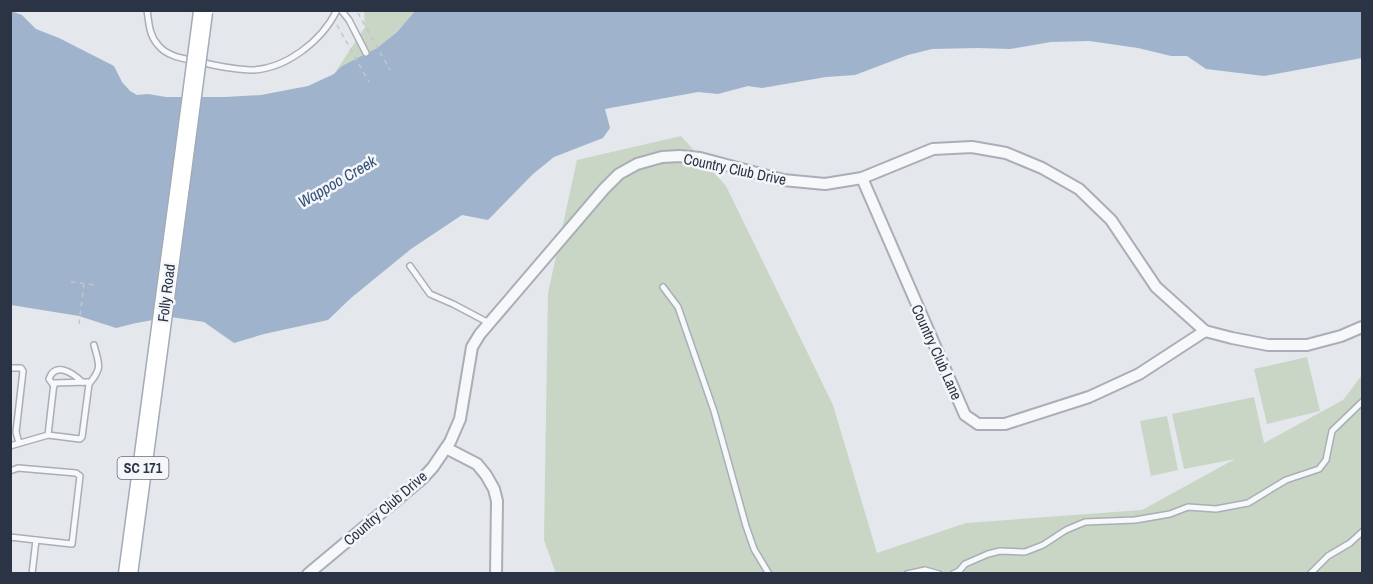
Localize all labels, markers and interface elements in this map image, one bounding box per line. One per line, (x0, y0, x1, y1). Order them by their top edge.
street label: Country Club Drive (682, 148, 788, 190)
water label: Wappoo Creek (294, 149, 381, 212)
street label: Folly Road (152, 263, 180, 323)
street label: Country Club Lane (907, 301, 968, 403)
road number: SC 171 (118, 457, 168, 479)
street label: Country Club Drive (339, 466, 431, 550)

